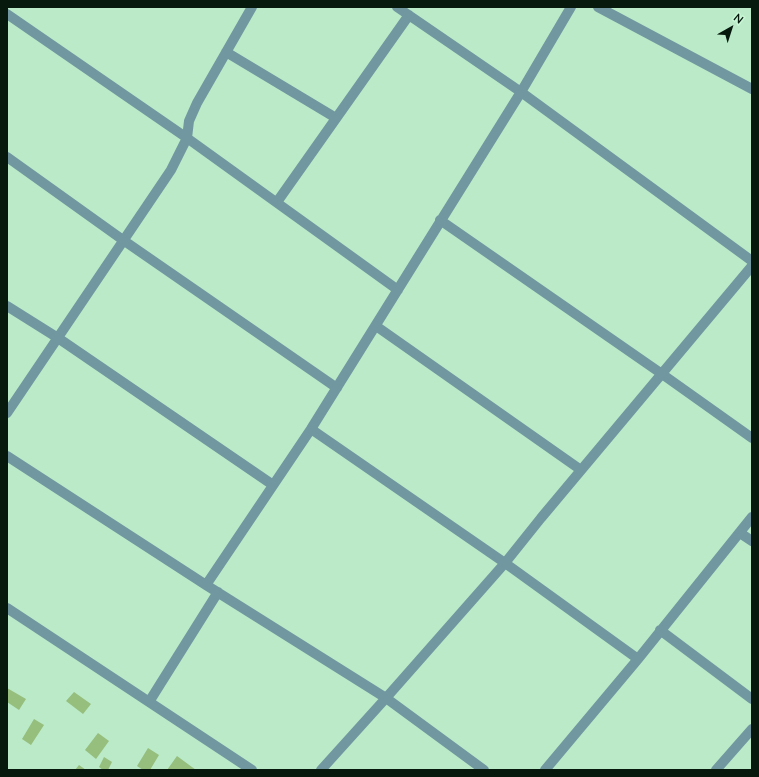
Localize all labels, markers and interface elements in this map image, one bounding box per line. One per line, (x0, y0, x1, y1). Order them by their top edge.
north arrow (711, 8, 751, 48)
text: N (731, 11, 746, 26)

